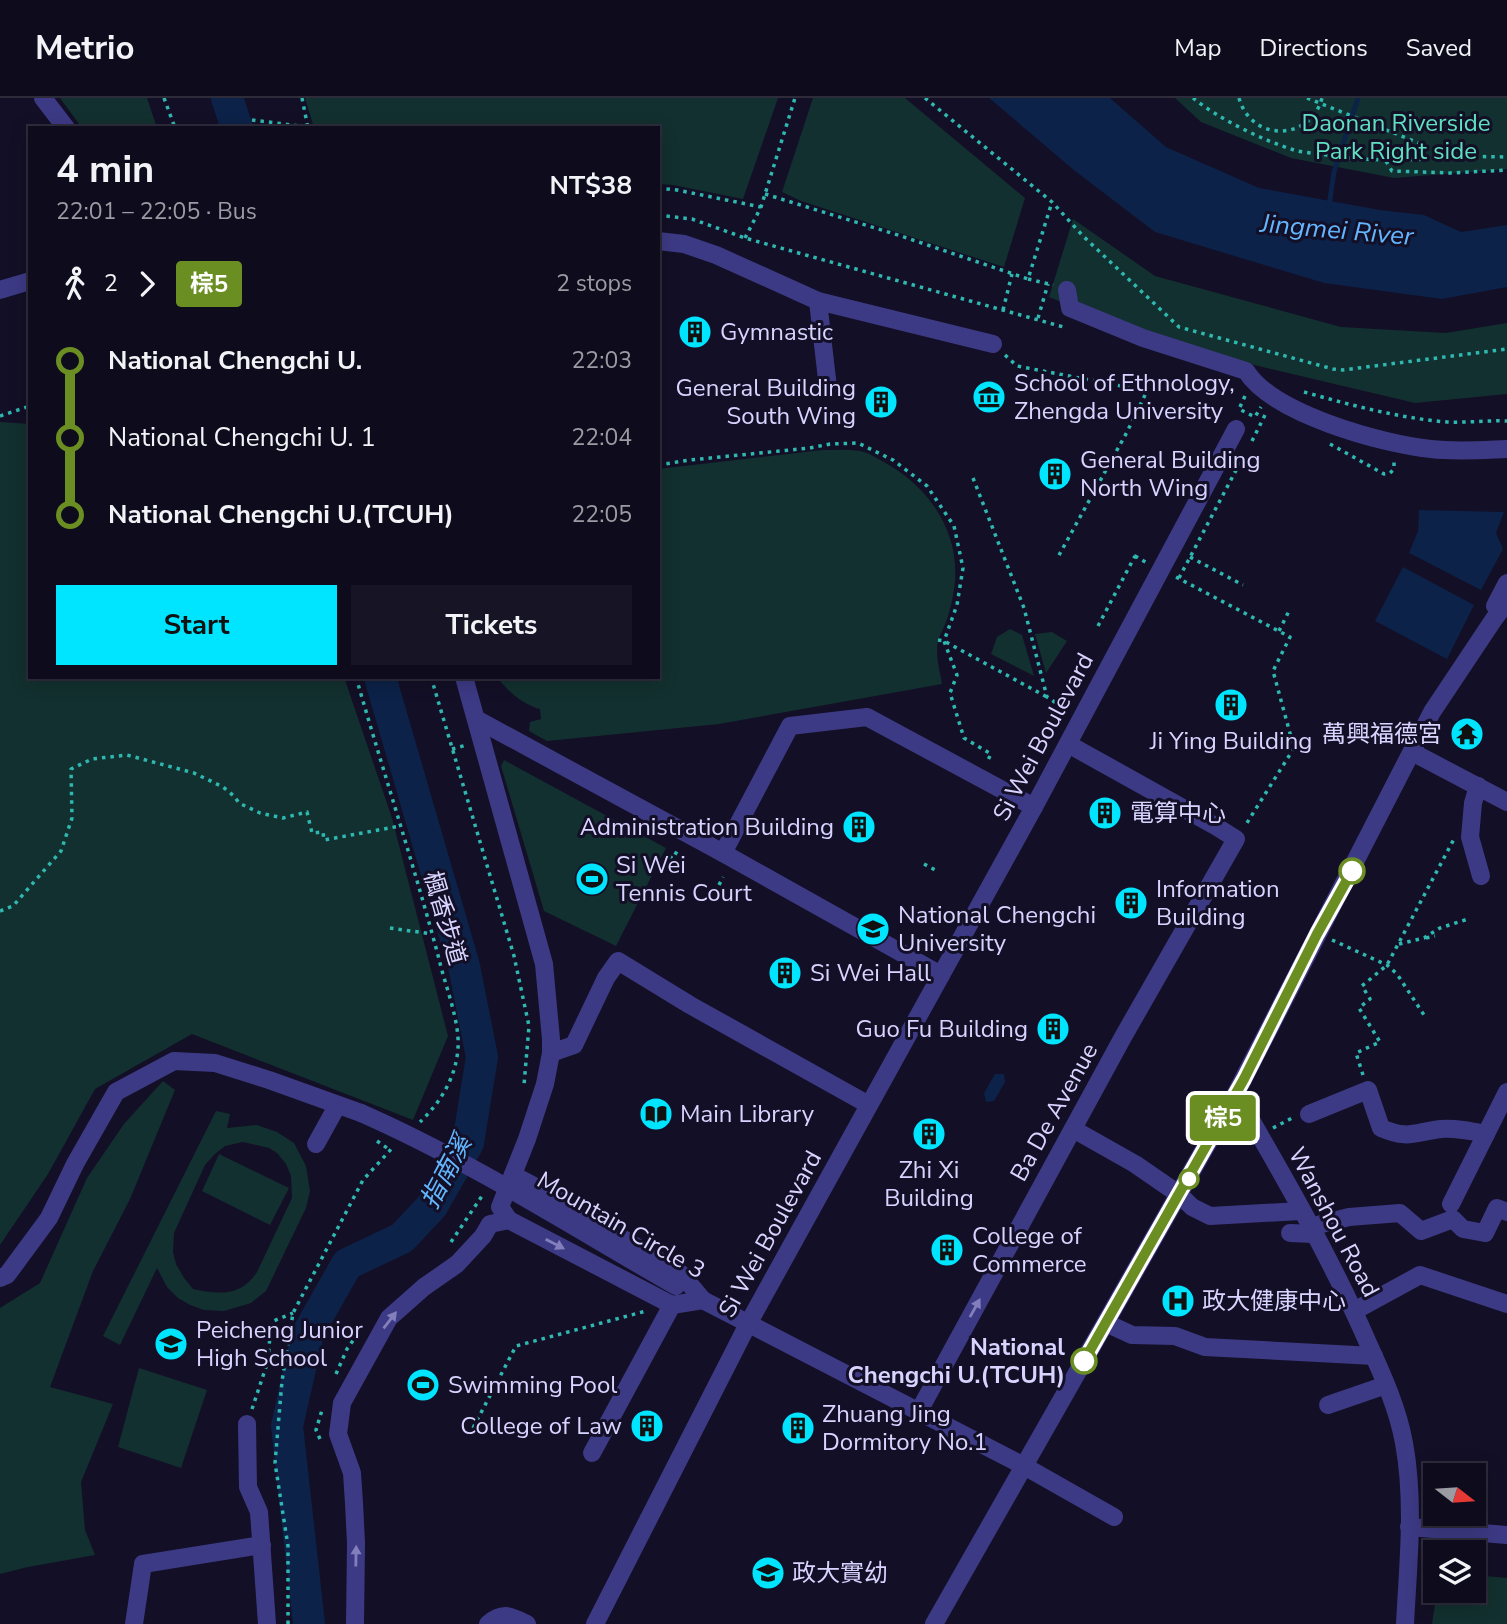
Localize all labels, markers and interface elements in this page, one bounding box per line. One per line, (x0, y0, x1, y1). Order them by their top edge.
text: Metrio (35, 26, 135, 71)
text: Map (1174, 32, 1221, 64)
text: Directions (1259, 32, 1368, 64)
text: Saved (1406, 32, 1472, 64)
park label: Daonan Riverside Park Right side (1302, 107, 1490, 167)
text: 4 min (56, 144, 154, 195)
text: NT$38 (550, 168, 632, 203)
text: 22:01 – 22:05 · Bus (56, 196, 257, 227)
water label: Jingmei River (1257, 206, 1415, 254)
icon: walk (56, 265, 94, 303)
icon: forward (128, 265, 166, 303)
text: 2 (104, 268, 118, 299)
text: 棕5 (190, 268, 228, 300)
text: 2 stops (556, 268, 632, 299)
building icon: Gymnastic (676, 313, 714, 351)
place label: Gymnastic (720, 316, 833, 348)
text: National Chengchi U. (108, 343, 362, 378)
text: 22:03 (572, 345, 632, 376)
place label: School of Ethnology, Zhengda University (1014, 367, 1235, 427)
place label: General Building South Wing (675, 372, 856, 432)
museum icon: School of Ethnology, Zhengda University (970, 378, 1008, 416)
building icon: General Building South Wing (862, 383, 900, 421)
text: National Chengchi U. 1 (108, 420, 376, 455)
text: 22:04 (572, 422, 632, 453)
place label: General Building North Wing (1080, 444, 1261, 504)
building icon: General Building North Wing (1036, 455, 1074, 493)
text: National Chengchi U.(TCUH) (108, 497, 454, 532)
text: 22:05 (572, 499, 632, 530)
button: Start (56, 585, 337, 665)
button: Tickets (351, 585, 632, 665)
street label: Si Wei Boulevard (985, 647, 1101, 827)
building icon: Ji Ying Building (1212, 686, 1250, 724)
temple icon: 萬興福德宮 (1448, 715, 1486, 753)
place label: 萬興福德宮 (1322, 718, 1442, 750)
place label: Ji Ying Building (1149, 725, 1312, 757)
building icon: 電算中心 (1086, 794, 1124, 832)
place label: 電算中心 (1130, 797, 1226, 829)
building icon: Administration Building (840, 808, 878, 846)
place label: Administration Building (580, 811, 834, 843)
place label: Si Wei Tennis Court (616, 849, 752, 909)
unlabelled marker (1339, 858, 1365, 884)
sports icon: Si Wei Tennis Court (573, 860, 611, 898)
street label: 楓香步道 (416, 867, 474, 969)
place label: Information Building (1156, 873, 1280, 933)
building icon: Information Building (1112, 884, 1150, 922)
place label: National Chengchi University (898, 899, 1096, 959)
school or university icon: National Chengchi University (854, 910, 892, 948)
building icon: Si Wei Hall (766, 954, 804, 992)
place label: Si Wei Hall (810, 957, 931, 989)
building icon: Guo Fu Building (1034, 1010, 1072, 1048)
place label: Guo Fu Building (856, 1013, 1028, 1045)
street label: Ba De Avenue (1003, 1037, 1105, 1187)
library icon: Main Library (637, 1095, 675, 1133)
line badge: 棕5 (1192, 1095, 1254, 1141)
place label: Main Library (680, 1098, 815, 1130)
text: 棕5 (1204, 1102, 1242, 1134)
building icon: Zhi Xi Building (910, 1115, 948, 1153)
water label: 指南溪 (412, 1126, 482, 1215)
street label: Wanshou Road (1281, 1141, 1387, 1303)
street label: Si Wei Boulevard (711, 1145, 829, 1323)
place label: Zhi Xi Building (884, 1154, 974, 1214)
street label: Mountain Circle 3 (531, 1164, 711, 1286)
unlabelled marker (1179, 1169, 1199, 1189)
place label: College of Commerce (972, 1220, 1087, 1280)
building icon: College of Commerce (928, 1231, 966, 1269)
one-way arrow (545, 1238, 565, 1250)
hospital icon: 政大健康中心 (1159, 1282, 1197, 1320)
place label: 政大健康中心 (1202, 1285, 1346, 1317)
one-way arrow (970, 1298, 981, 1318)
one-way arrow (383, 1311, 398, 1329)
place label: Peicheng Junior High School (196, 1314, 363, 1374)
school or university icon: Peicheng Junior High School (152, 1325, 190, 1363)
place label: National Chengchi U.(TCUH) (847, 1331, 1065, 1391)
marker: National Chengchi U.(TCUH) (1071, 1348, 1097, 1374)
sports icon: Swimming Pool (404, 1366, 442, 1404)
place label: Swimming Pool (448, 1369, 617, 1401)
place label: Zhuang Jing Dormitory No.1 (822, 1398, 988, 1458)
building icon: College of Law (628, 1407, 666, 1445)
building icon: Zhuang Jing Dormitory No.1 (779, 1409, 817, 1447)
place label: College of Law (460, 1410, 622, 1442)
north arrow (1423, 1463, 1486, 1526)
map controls (1423, 1463, 1486, 1603)
button: layers (1423, 1540, 1486, 1603)
one-way arrow (350, 1545, 362, 1567)
school or university icon: 政大實幼 (749, 1554, 787, 1592)
place label: 政大實幼 (792, 1557, 888, 1589)

